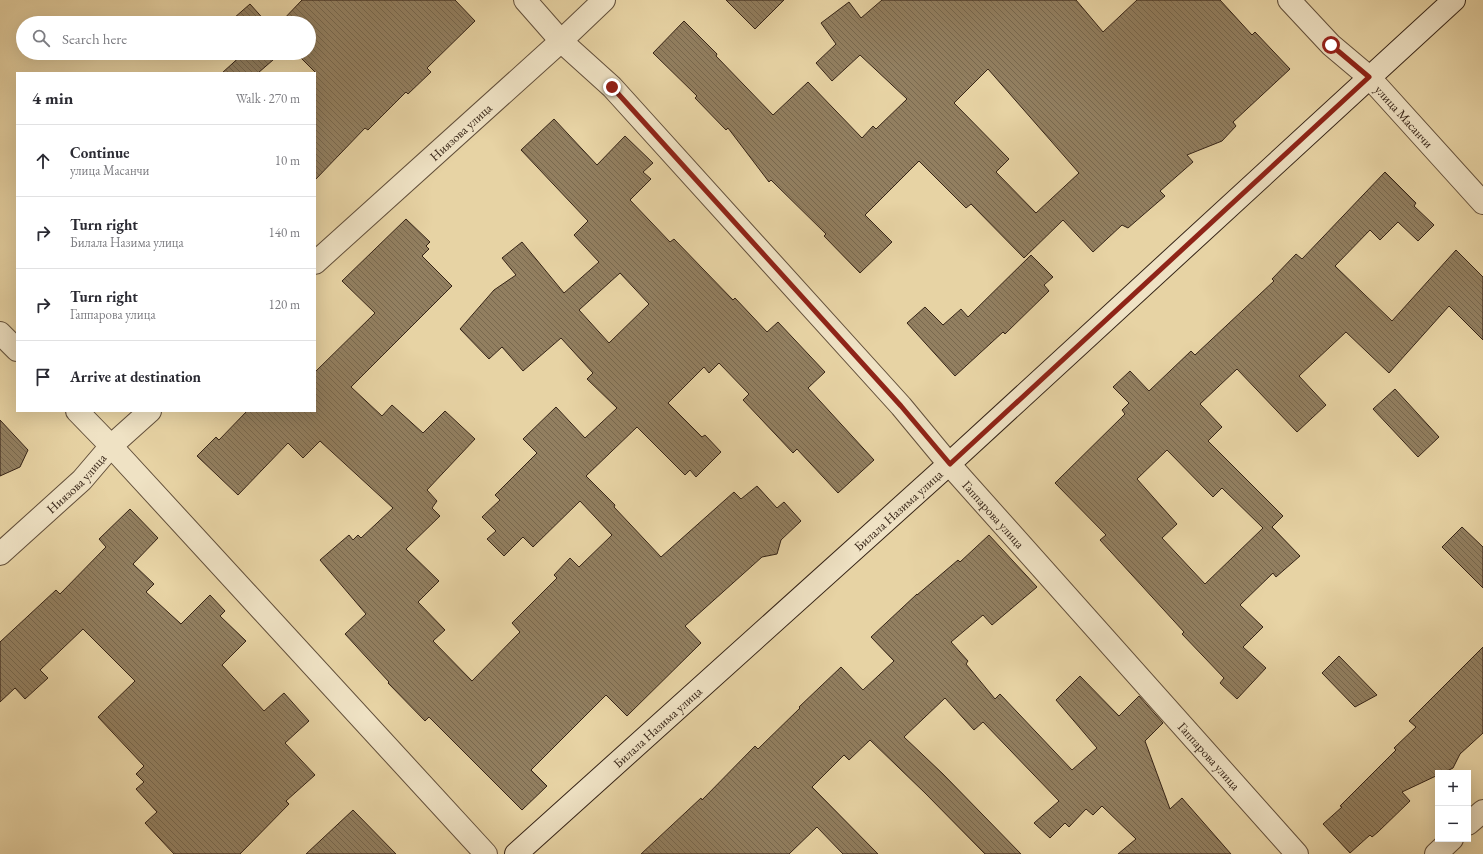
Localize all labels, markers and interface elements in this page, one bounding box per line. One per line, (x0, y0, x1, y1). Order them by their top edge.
search box (16, 16, 316, 60)
icon: search (30, 27, 52, 49)
text: Search here (62, 29, 127, 48)
route start (1322, 36, 1340, 54)
route end (603, 78, 621, 96)
street label: улица Масанчи (1371, 81, 1437, 151)
text: 4 min (32, 87, 73, 109)
text: Walk · 270 m (236, 90, 300, 107)
street label: Ниязова улица (426, 99, 496, 164)
text: Continue (70, 143, 130, 162)
icon: ahead (32, 150, 54, 172)
text: 10 m (275, 152, 300, 169)
text: улица Масанчи (70, 162, 149, 179)
text: Turn right (70, 215, 138, 234)
icon: right (32, 222, 54, 244)
text: 140 m (269, 224, 300, 241)
text: Билала Назима улица (70, 234, 184, 251)
text: Turn right (70, 287, 138, 306)
icon: right (32, 294, 54, 316)
text: 120 m (269, 296, 300, 313)
text: Гаппарова улица (70, 306, 156, 323)
icon: arrive (32, 366, 54, 388)
text: Arrive at destination (70, 367, 201, 386)
street label: Ниязова улица (42, 449, 110, 517)
street label: Билала Назима улица (850, 465, 946, 554)
street label: Гаппарова улица (959, 476, 1029, 552)
street label: Билала Назима улица (609, 682, 706, 771)
street label: Гаппарова улица (1174, 718, 1245, 794)
map controls (1435, 770, 1471, 842)
button: + (1435, 770, 1471, 806)
button: − (1435, 806, 1471, 842)

